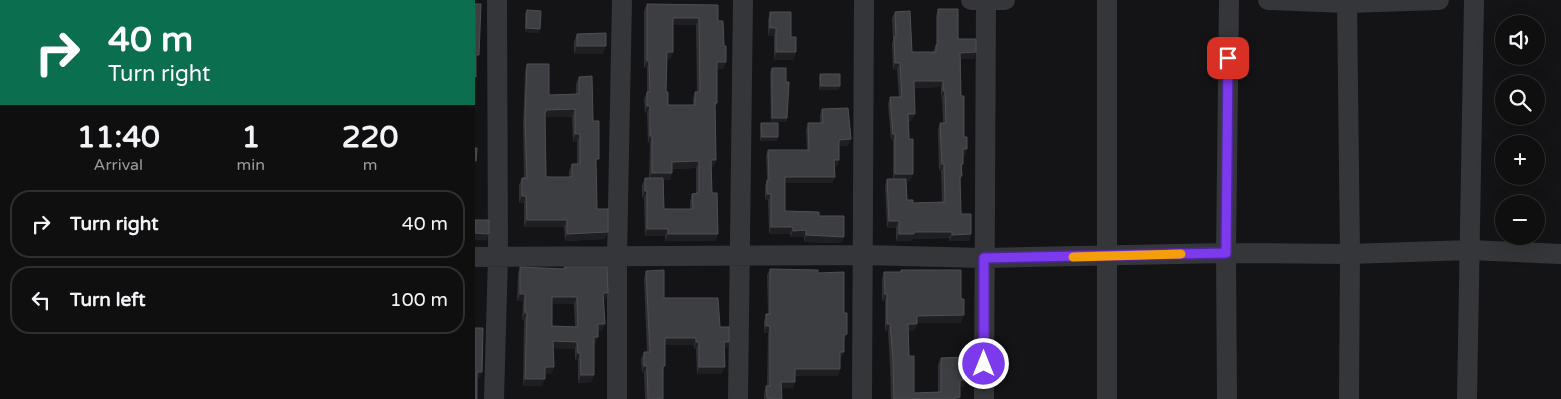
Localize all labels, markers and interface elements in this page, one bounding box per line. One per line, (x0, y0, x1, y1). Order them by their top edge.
map controls (1495, 15, 1545, 245)
button: sound (1495, 15, 1545, 65)
text: 40 m (108, 19, 193, 61)
icon: right (25, 20, 90, 85)
pin (1207, 37, 1249, 79)
icon: arrive (1214, 44, 1242, 72)
text: Turn right (108, 61, 210, 87)
button: search (1495, 75, 1545, 125)
text: 11:40 (77, 119, 160, 156)
text: 1 (241, 119, 260, 156)
text: 220 (342, 119, 398, 156)
button: + (1495, 135, 1545, 185)
text: Arrival (94, 155, 143, 175)
text: min (237, 155, 265, 175)
text: m (363, 155, 377, 175)
button: − (1495, 195, 1545, 245)
icon: right (27, 210, 55, 238)
text: Turn right (70, 213, 158, 235)
text: 40 m (402, 213, 448, 235)
icon: left (27, 286, 55, 314)
text: Turn left (70, 289, 146, 311)
text: 100 m (390, 289, 448, 311)
position arrow (957, 337, 1009, 389)

